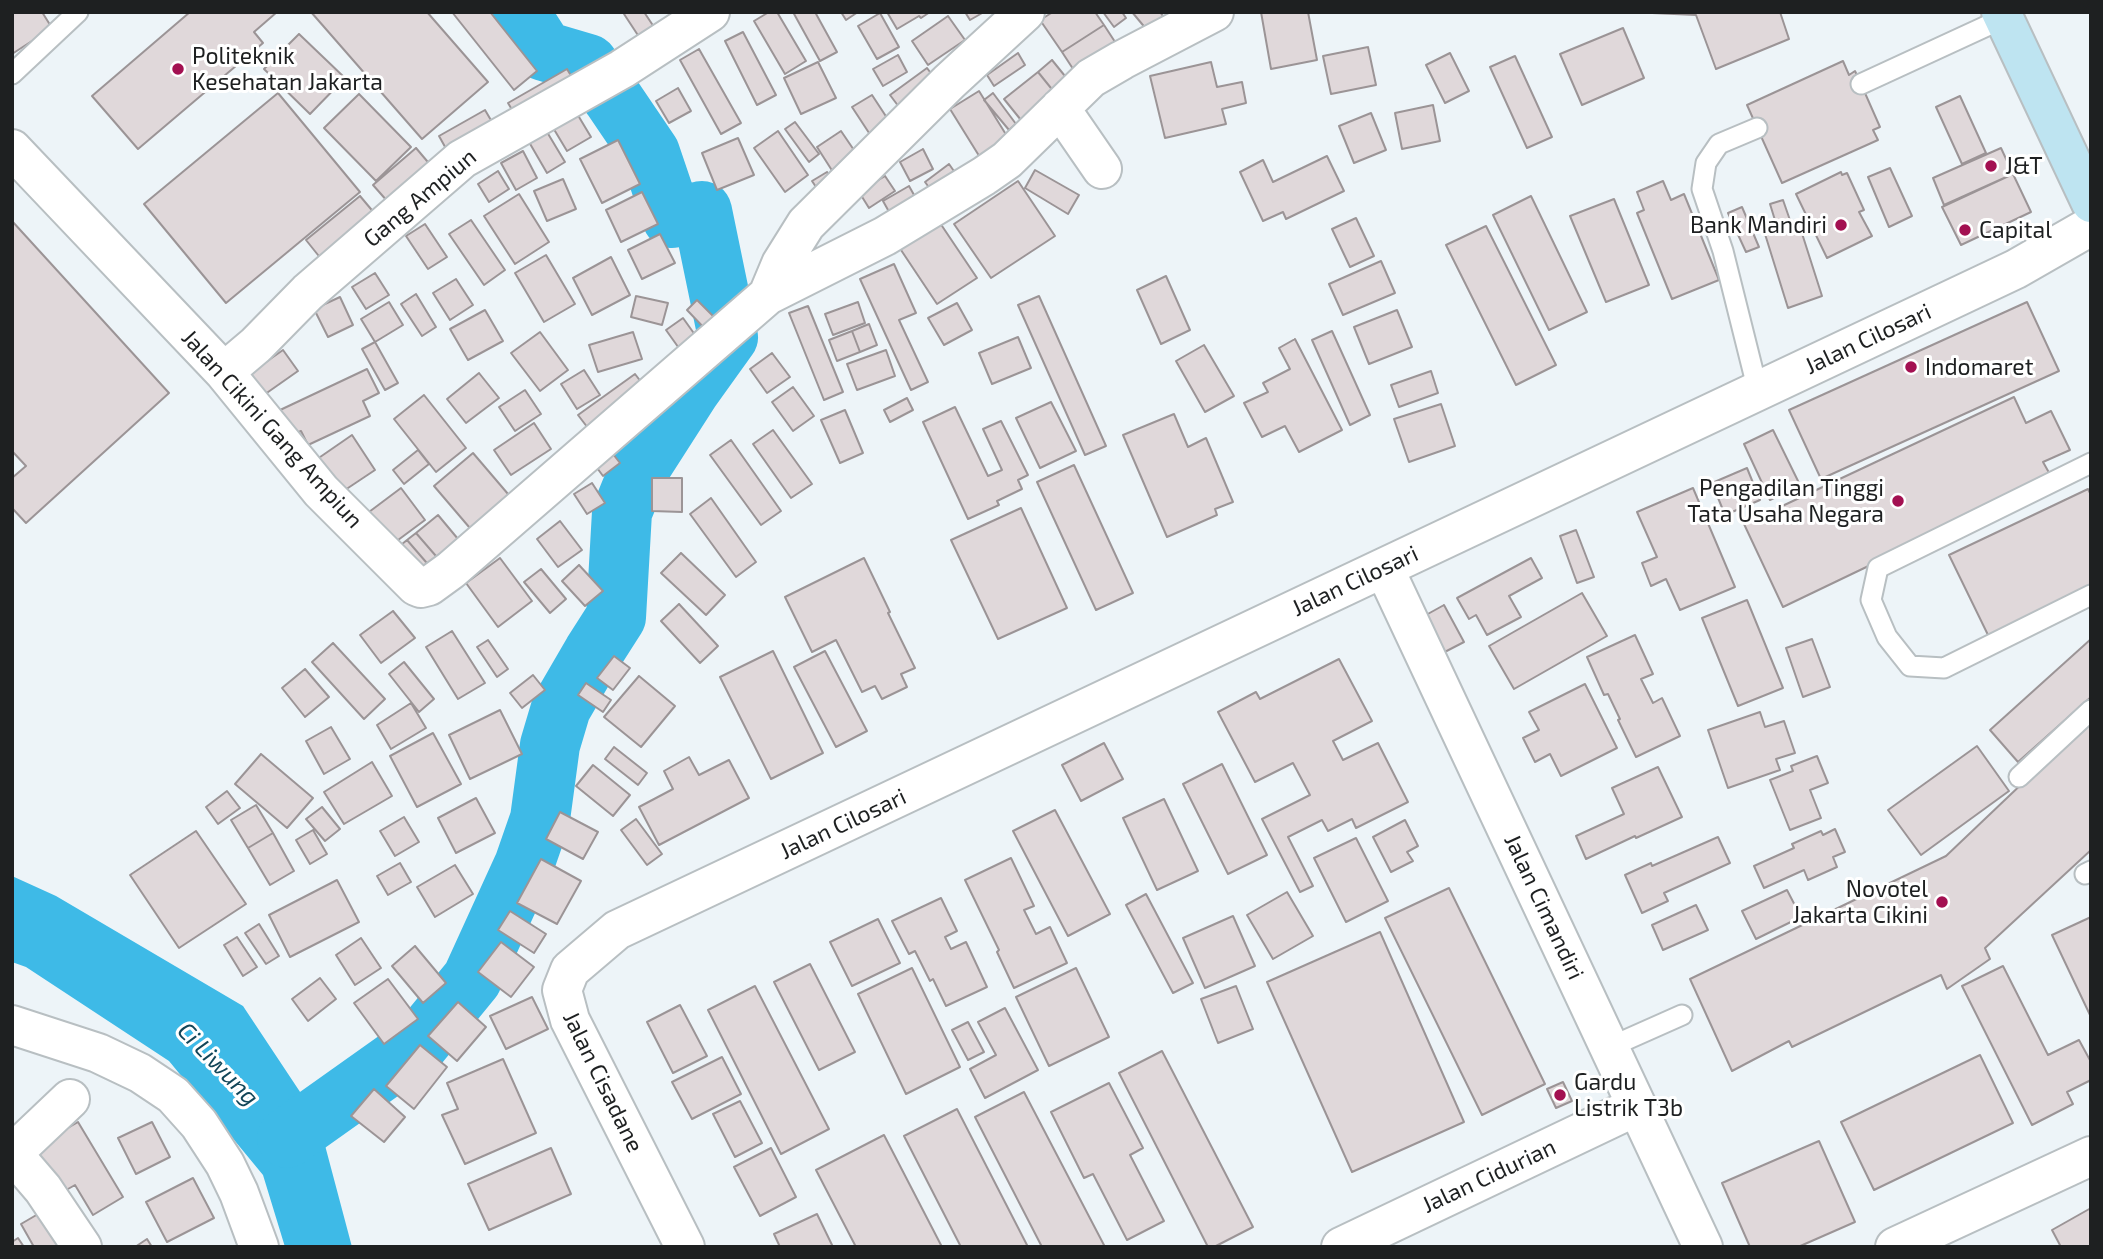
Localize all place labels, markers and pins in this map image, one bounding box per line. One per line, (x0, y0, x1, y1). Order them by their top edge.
place label: Politeknik Kesehatan Jakarta (192, 42, 383, 96)
marker: Politeknik Kesehatan Jakarta (170, 61, 186, 77)
place label: J&T (2005, 152, 2043, 180)
marker: J&T (1983, 158, 1999, 174)
place label: Bank Mandiri (1690, 211, 1827, 239)
place label: Capital (1979, 216, 2052, 244)
marker: Bank Mandiri (1833, 217, 1849, 233)
marker: Capital (1957, 222, 1973, 238)
place label: Indomaret (1925, 353, 2033, 381)
marker: Indomaret (1903, 359, 1919, 375)
place label: Pengadilan Tinggi Tata Usaha Negara (1687, 474, 1884, 528)
marker: Pengadilan Tinggi Tata Usaha Negara (1890, 493, 1906, 509)
place label: Novotel Jakarta Cikini (1792, 875, 1928, 929)
marker: Novotel Jakarta Cikini (1934, 894, 1950, 910)
place label: Gardu Listrik T3b (1574, 1068, 1683, 1122)
marker: Gardu Listrik T3b (1552, 1087, 1568, 1103)

